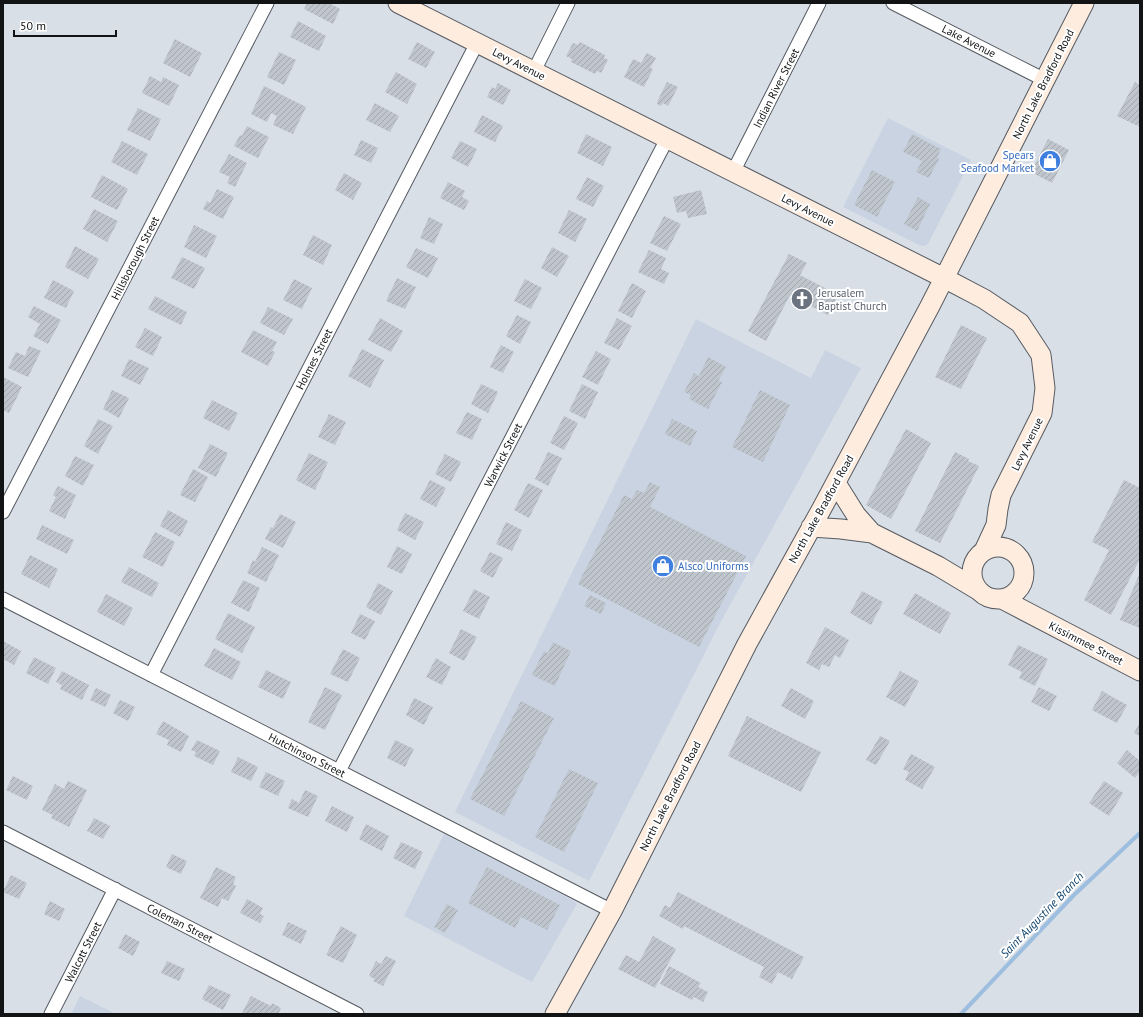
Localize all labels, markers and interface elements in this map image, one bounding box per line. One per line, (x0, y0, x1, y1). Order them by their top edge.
scale bar (14, 12, 116, 38)
text: 50 m (20, 18, 46, 33)
street label: Lake Avenue (940, 21, 999, 61)
street label: North Lake Bradford Road (1009, 27, 1077, 141)
street label: Levy Avenue (490, 45, 548, 83)
street label: Indian River Street (750, 46, 802, 130)
place label: Spears Seafood Market (961, 148, 1034, 175)
shop icon: Spears Seafood Market (1037, 148, 1063, 174)
street label: Levy Avenue (779, 191, 837, 229)
street label: Hillsborough Street (108, 214, 162, 302)
church icon: Jerusalem Baptist Church (789, 286, 815, 312)
place label: Jerusalem Baptist Church (817, 286, 887, 313)
street label: Holmes Street (293, 326, 335, 392)
street label: Levy Avenue (1008, 415, 1046, 473)
street label: Warwick Street (481, 420, 525, 489)
street label: North Lake Bradford Road (785, 452, 857, 565)
shop icon: Alsco Uniforms (650, 553, 676, 579)
place label: Alsco Uniforms (678, 559, 749, 573)
street label: Kissimmee Street (1046, 618, 1126, 668)
street label: Hutchinson Street (266, 730, 348, 781)
street label: North Lake Bradford Road (636, 739, 704, 853)
water label: Saint Augustine Branch (997, 869, 1086, 961)
street label: Coleman Street (145, 900, 216, 946)
street label: Walcott Street (62, 919, 104, 985)

